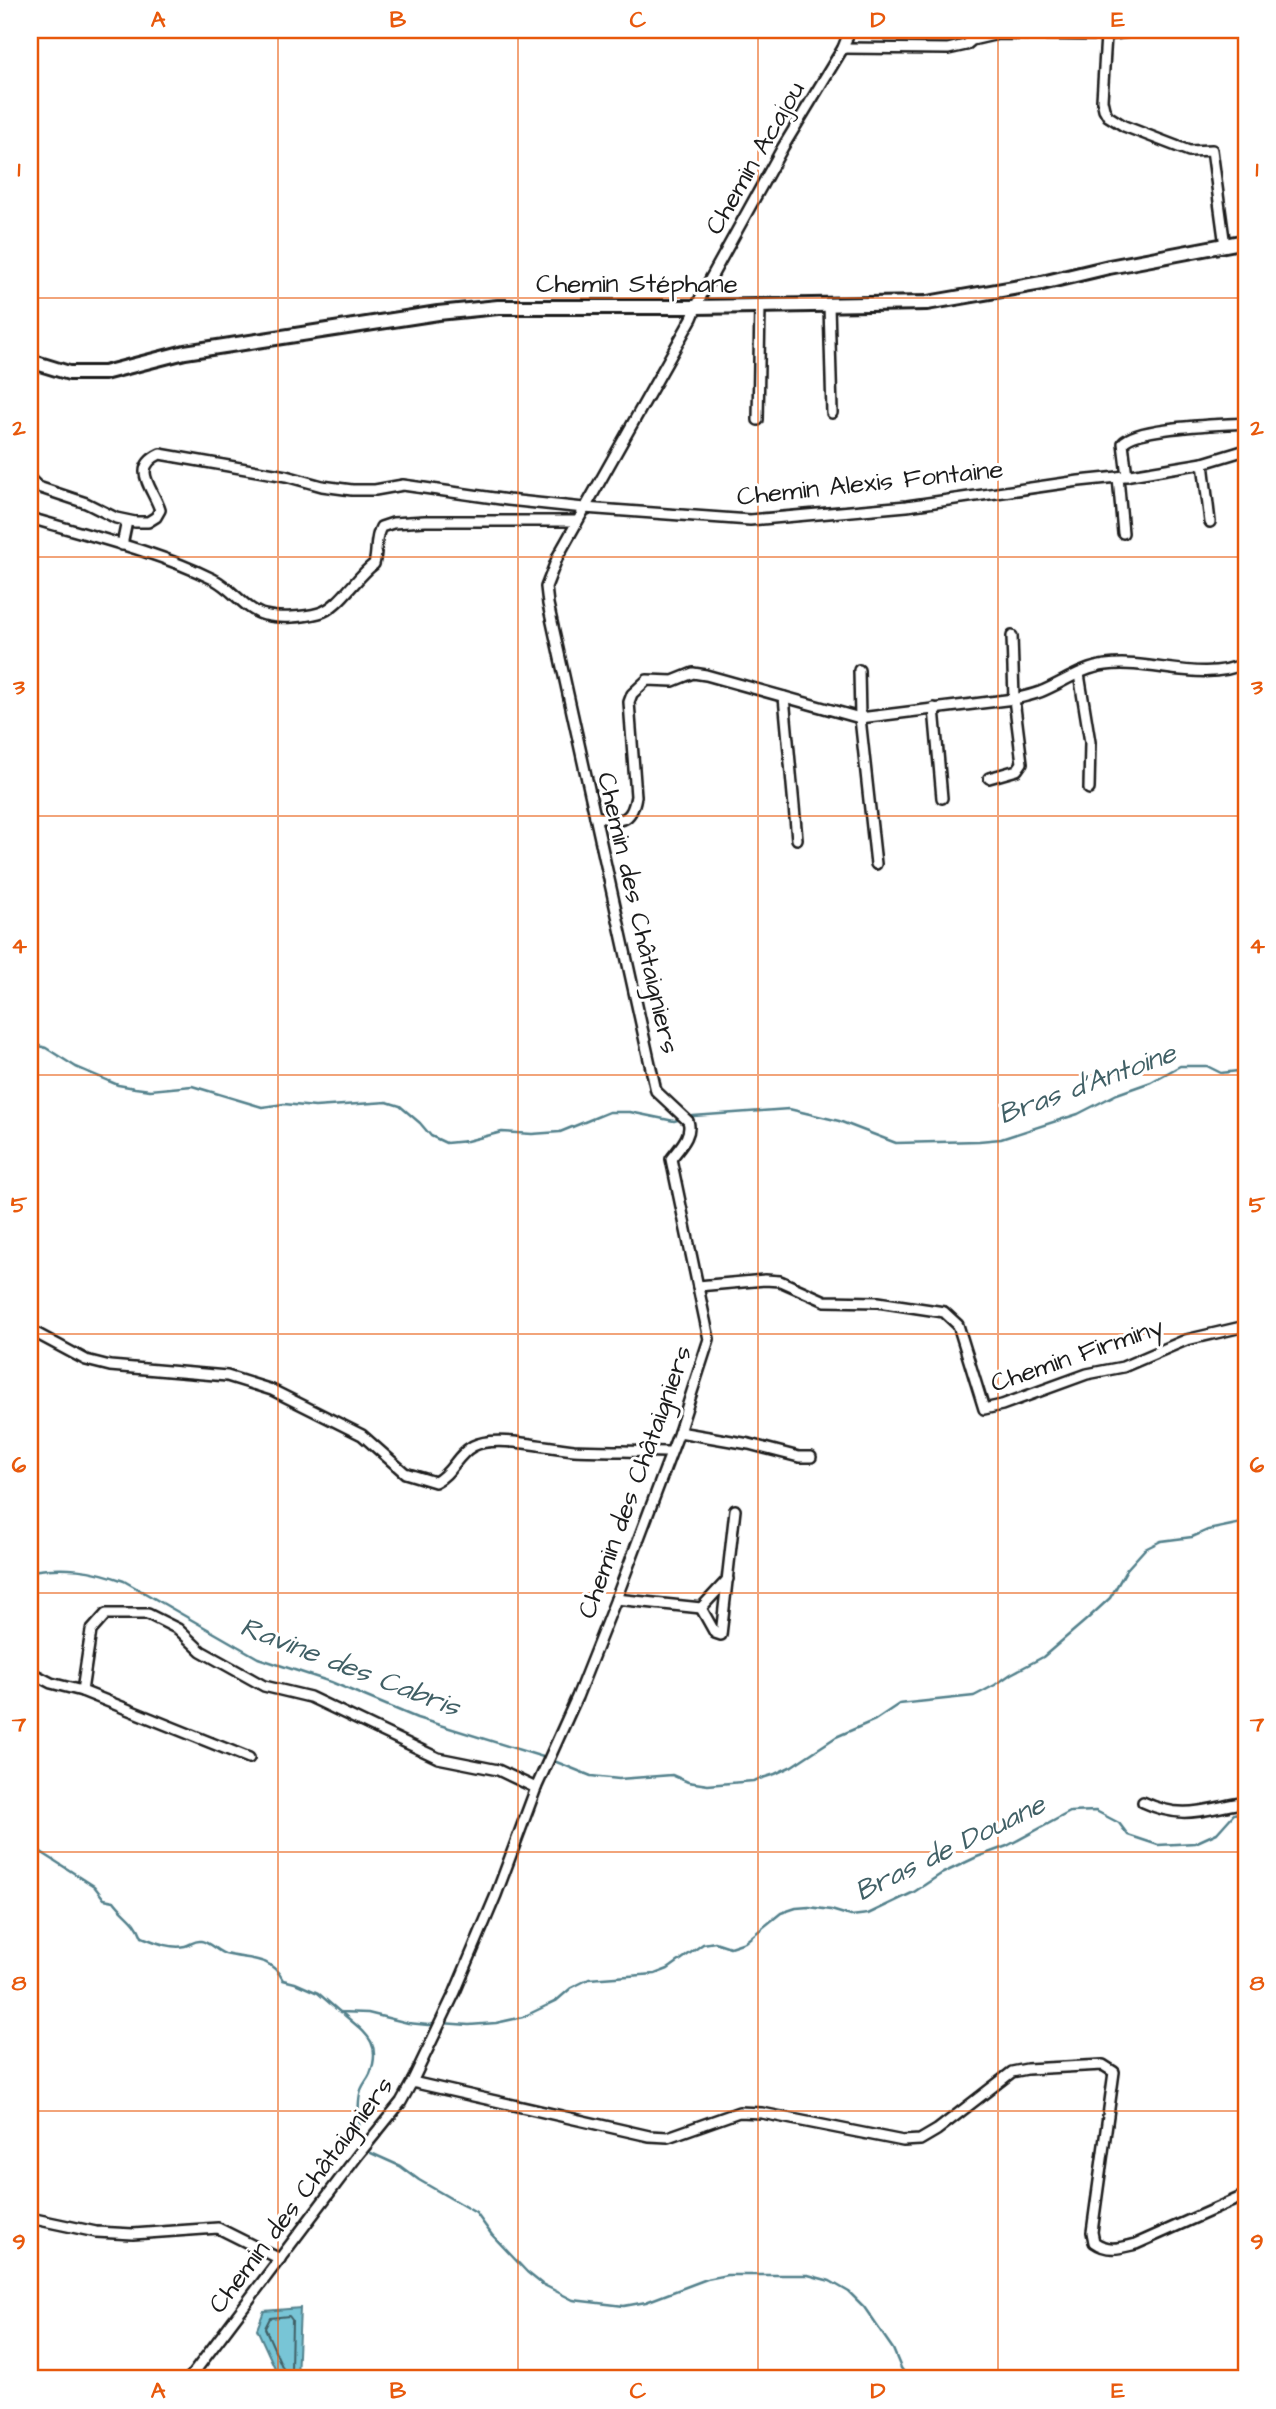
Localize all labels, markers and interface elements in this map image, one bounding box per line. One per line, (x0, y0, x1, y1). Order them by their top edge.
text: A (151, 4, 166, 36)
text: B (390, 4, 407, 36)
text: C (630, 4, 647, 36)
text: D (871, 4, 886, 36)
text: E (1111, 4, 1125, 36)
street label: Chemin Acajou (696, 75, 814, 241)
text: 1 (18, 153, 21, 185)
text: 1 (1256, 153, 1259, 185)
street label: Chemin Stéphane (536, 266, 738, 302)
text: 2 (11, 412, 26, 444)
text: 2 (1249, 412, 1264, 444)
street label: Chemin Alexis Fontaine (735, 451, 1005, 515)
text: 3 (12, 671, 25, 703)
text: 3 (1250, 671, 1263, 703)
street label: Chemin des Châtaigniers (586, 769, 688, 1058)
text: 4 (11, 930, 27, 962)
text: 4 (1249, 930, 1265, 962)
water label: Bras d'Antoine (993, 1033, 1183, 1134)
text: 5 (11, 1189, 28, 1221)
text: 5 (1249, 1189, 1266, 1221)
street label: Chemin Firminy (986, 1309, 1169, 1403)
street label: Chemin des Châtaigniers (569, 1341, 703, 1624)
text: 6 (12, 1449, 27, 1481)
text: 6 (1250, 1449, 1265, 1481)
water label: Ravine des Cabris (235, 1607, 467, 1727)
text: 7 (11, 1708, 27, 1740)
text: 7 (1249, 1708, 1265, 1740)
water label: Bras de Douane (848, 1784, 1053, 1911)
text: 8 (12, 1967, 27, 1999)
text: 8 (1250, 1967, 1265, 1999)
street label: Chemin des Châtaigniers (200, 2069, 404, 2322)
text: 9 (12, 2226, 26, 2258)
text: 9 (1250, 2226, 1264, 2258)
text: A (151, 2375, 166, 2407)
text: B (390, 2375, 407, 2407)
text: C (630, 2375, 647, 2407)
text: D (871, 2375, 886, 2407)
text: E (1111, 2375, 1125, 2407)

